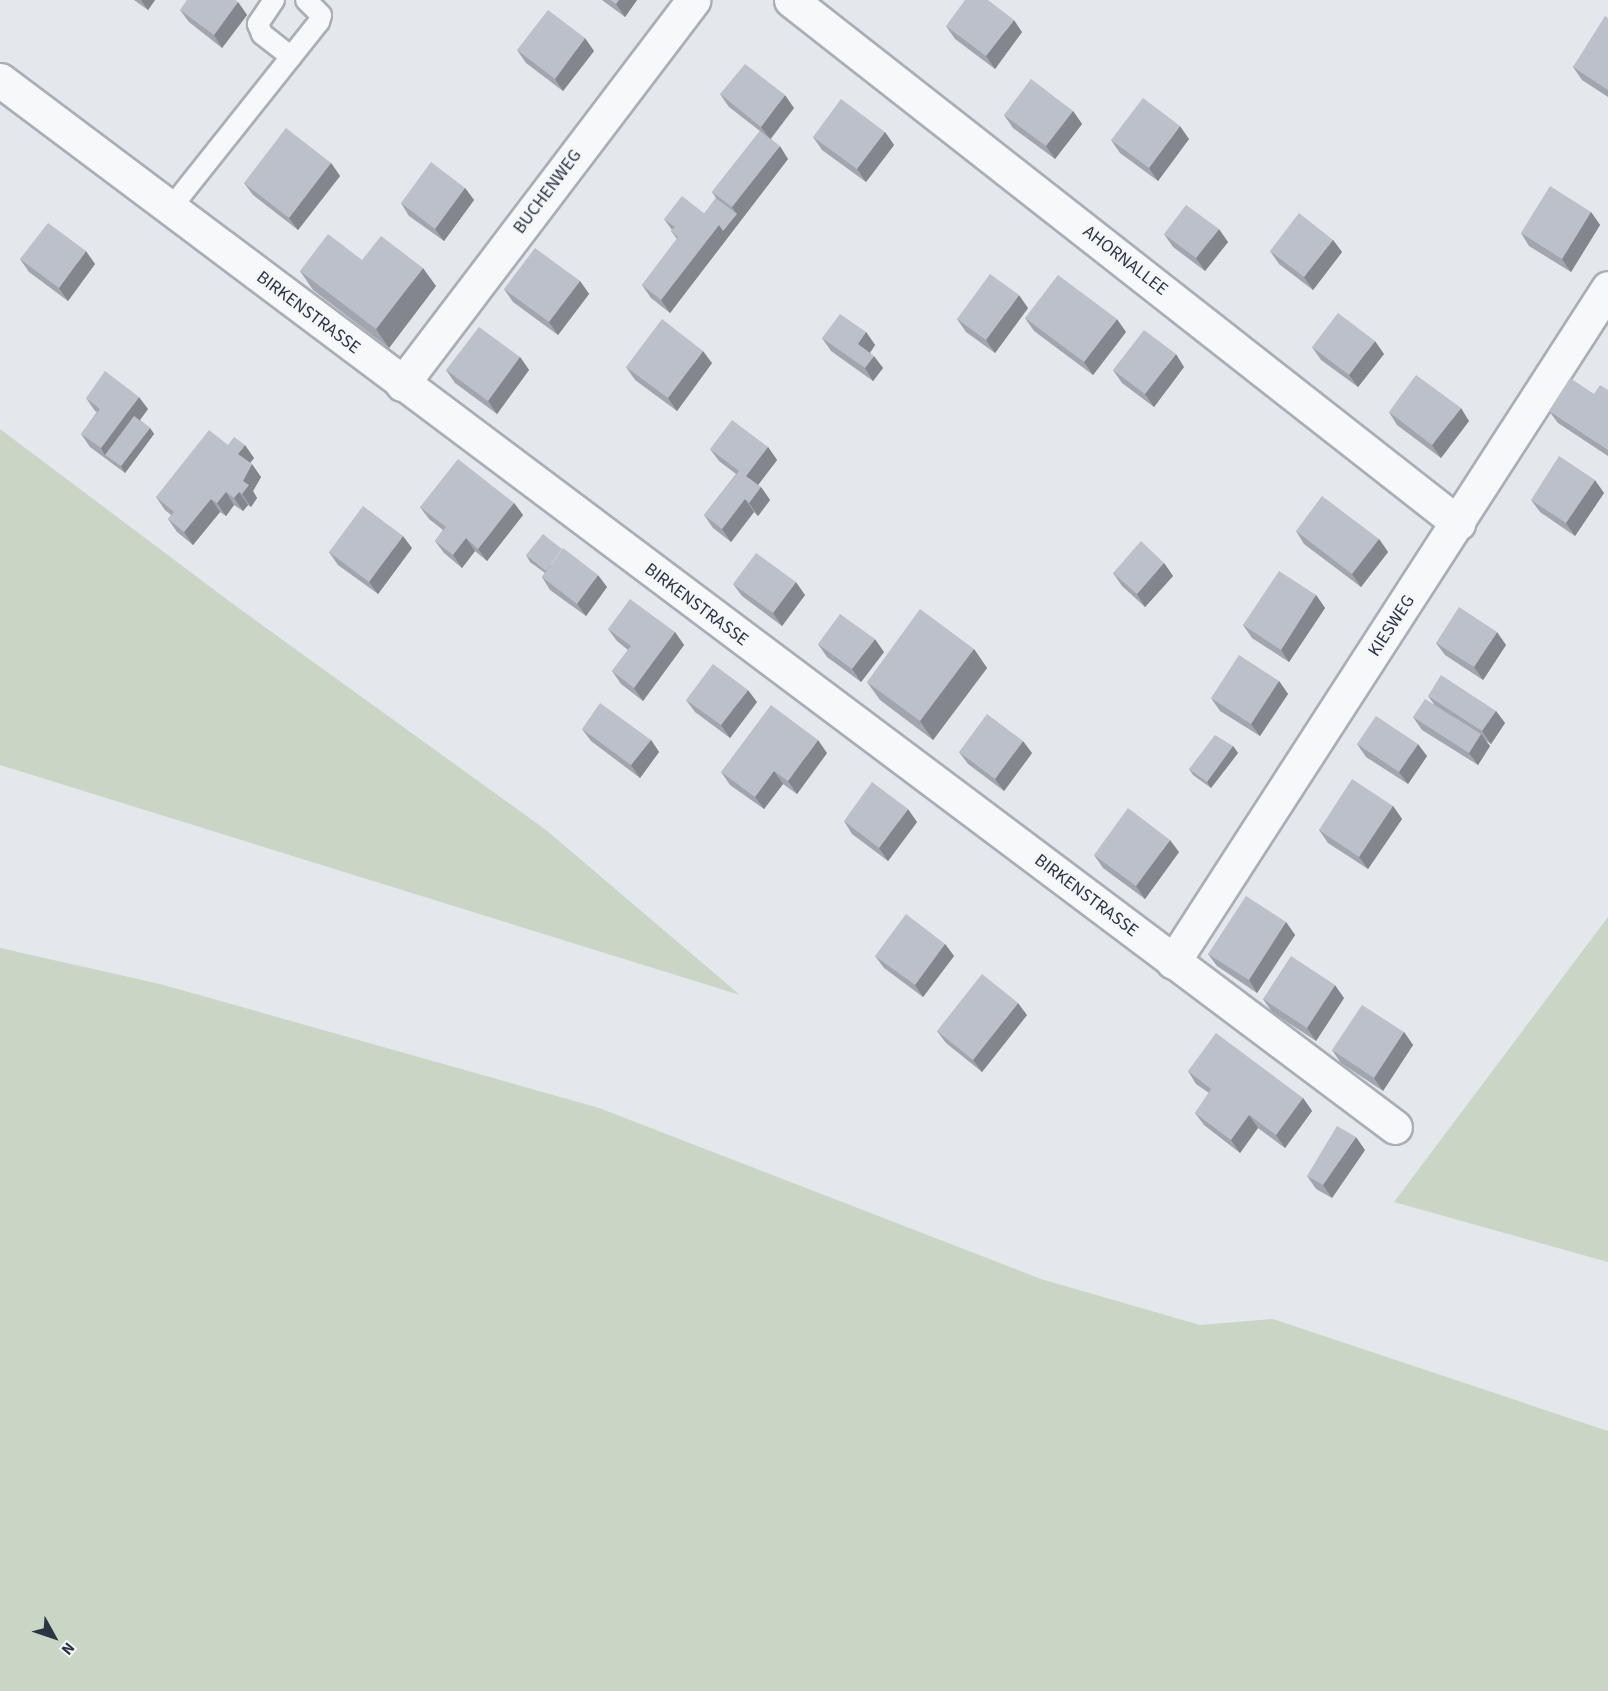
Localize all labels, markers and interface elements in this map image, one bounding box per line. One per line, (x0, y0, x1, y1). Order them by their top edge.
street label: BUCHENWEG (509, 146, 587, 238)
street label: AHORNALLEE (1078, 221, 1172, 301)
street label: BIRKENSTRASSE (252, 267, 364, 359)
street label: BIRKENSTRASSE (640, 559, 752, 651)
street label: KIESWEG (1364, 591, 1420, 661)
street label: BIRKENSTRASSE (1030, 850, 1142, 942)
north arrow (24, 1607, 84, 1667)
text: N (56, 1637, 80, 1660)

